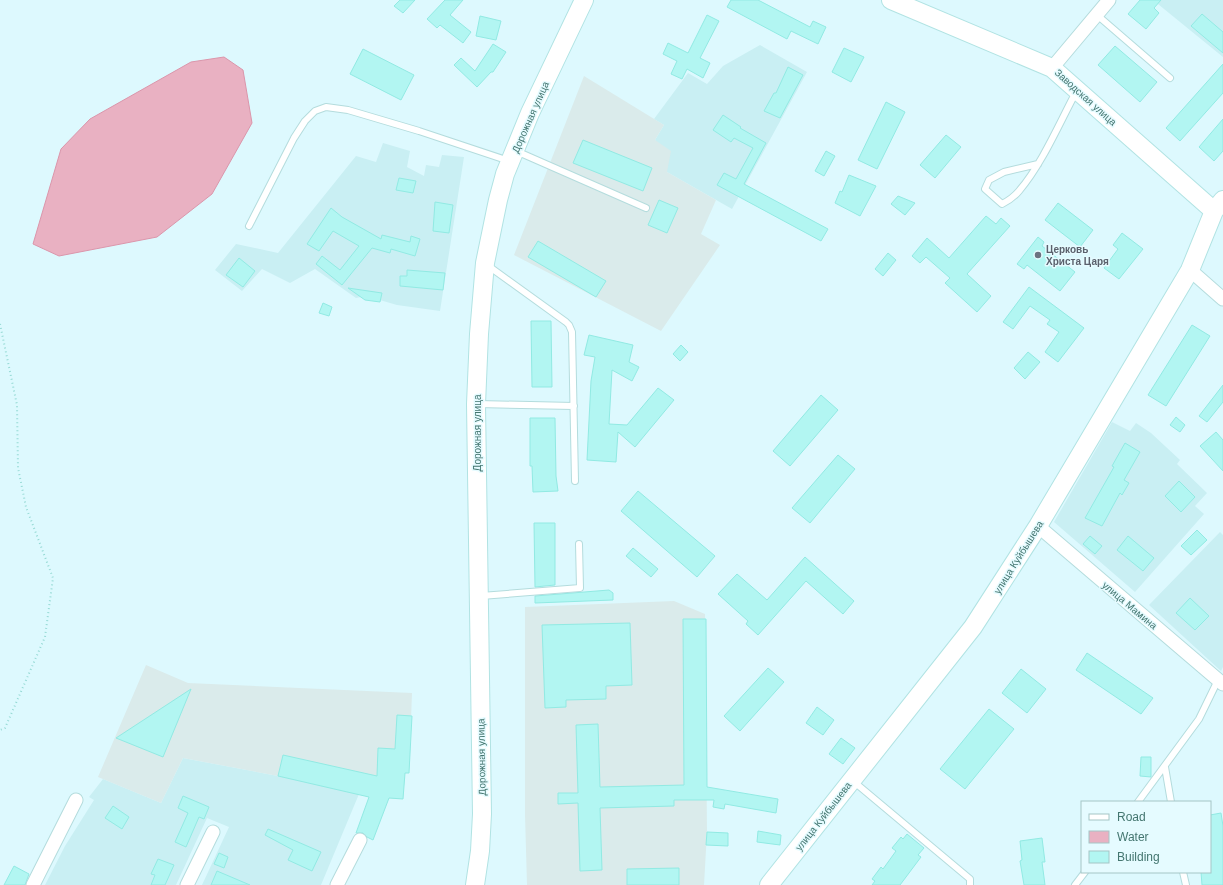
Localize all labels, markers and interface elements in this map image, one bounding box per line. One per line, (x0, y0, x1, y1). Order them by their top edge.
street label: Заводская улица (1053, 67, 1119, 128)
street label: Дорожная улица (510, 79, 551, 155)
place label: Церковь Христа Царя (1046, 244, 1109, 267)
marker: Церковь Христа Царя (1033, 250, 1043, 260)
street label: Дорожная улица (472, 394, 483, 471)
street label: улица Куйбышева (992, 518, 1046, 596)
street label: улица Мамина (1100, 579, 1160, 632)
street label: Дорожная улица (475, 718, 488, 796)
street label: улица Куйбышева (793, 780, 854, 853)
legend (1081, 801, 1211, 873)
text: Road (1117, 810, 1146, 824)
text: Water (1117, 830, 1149, 844)
text: Building (1117, 850, 1160, 864)

